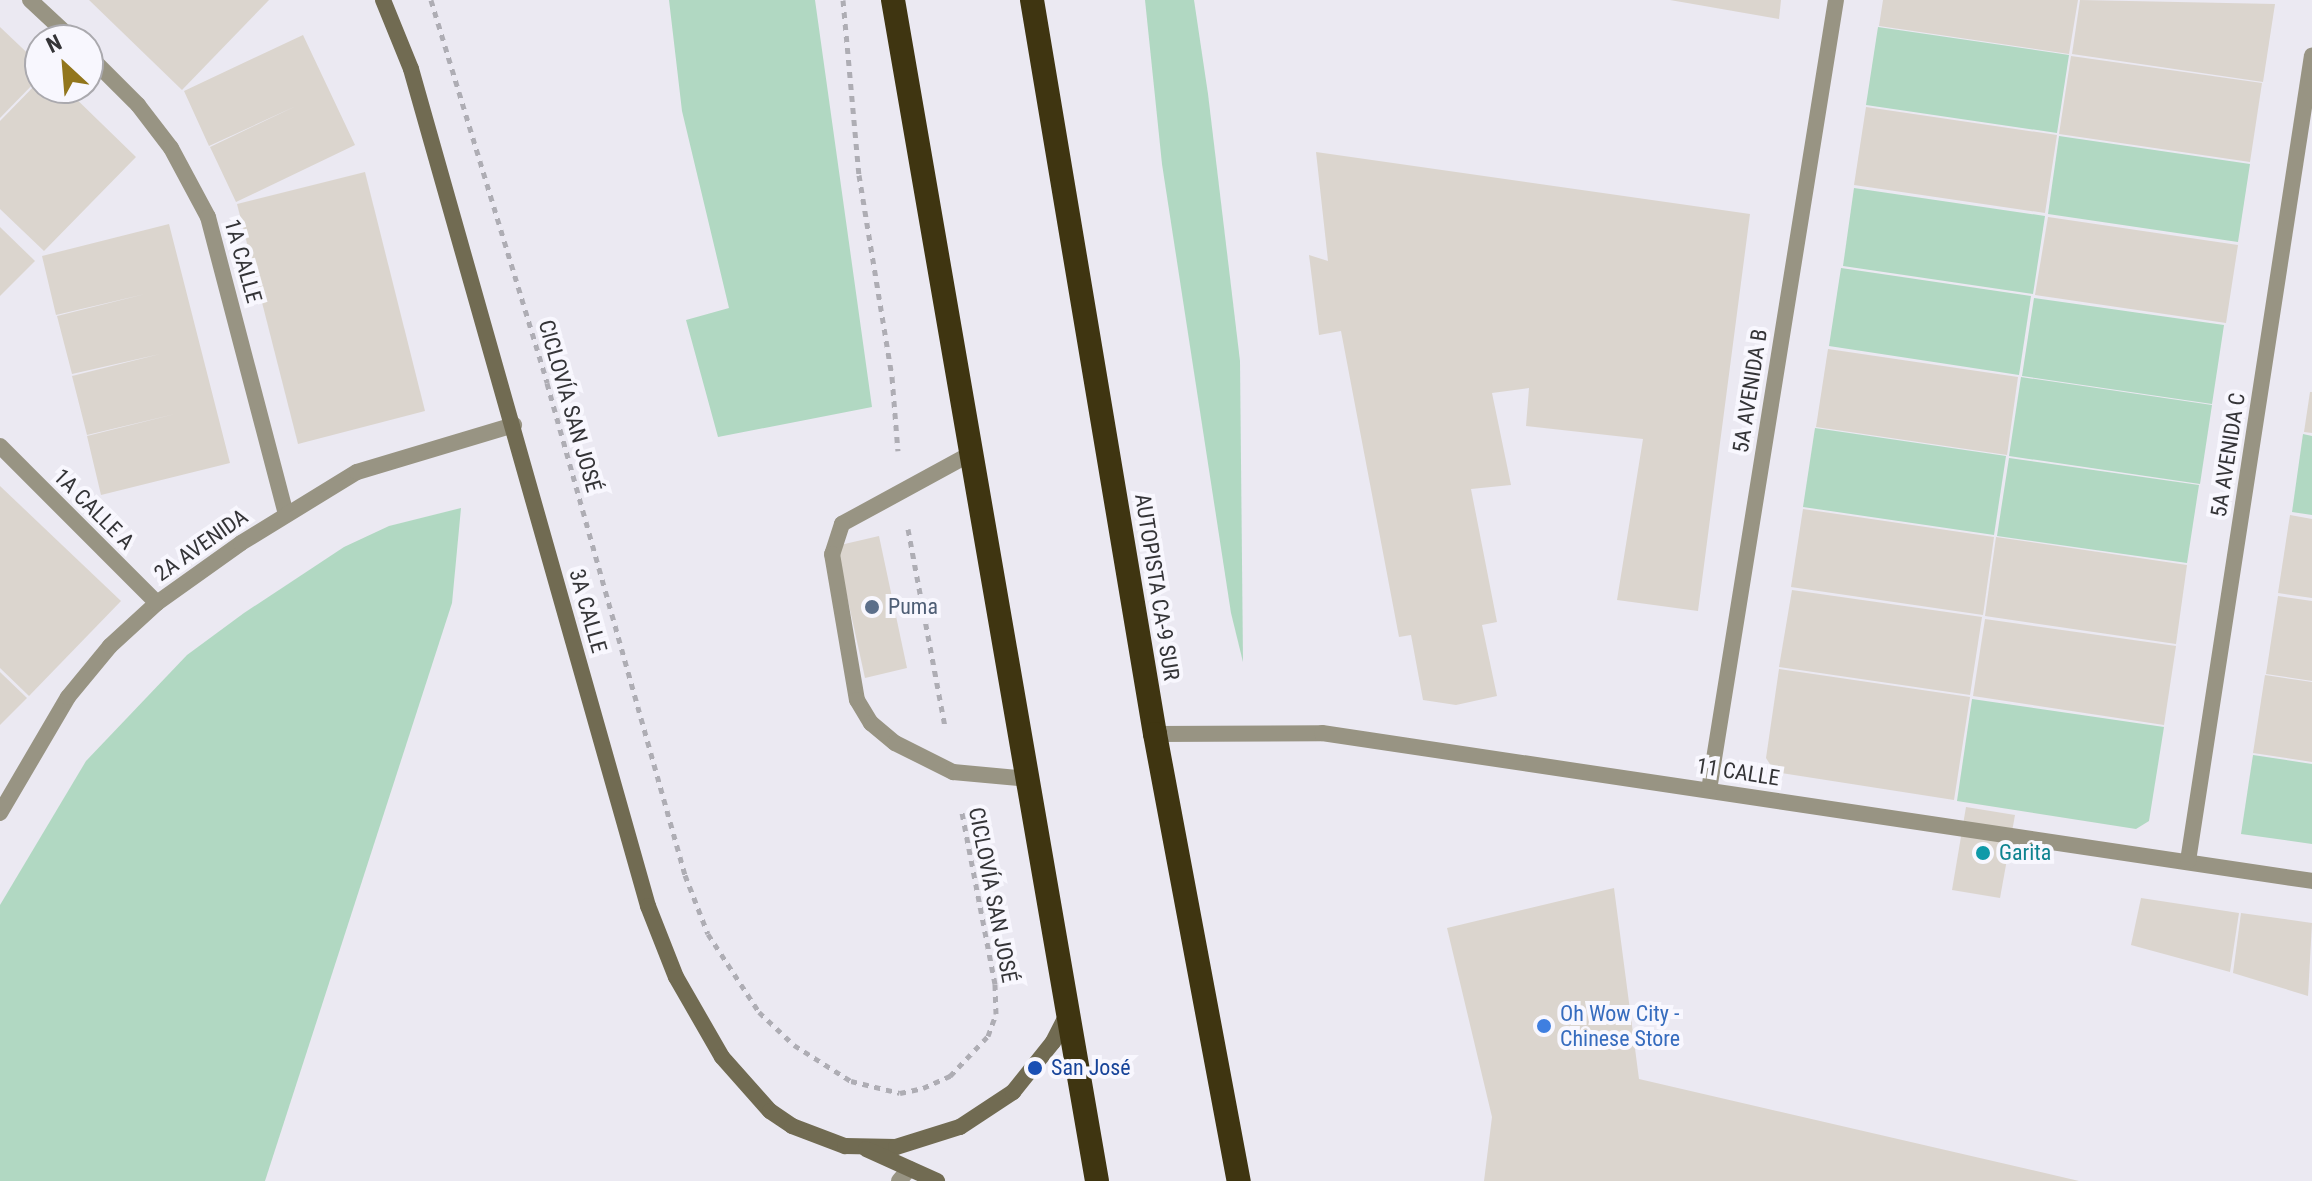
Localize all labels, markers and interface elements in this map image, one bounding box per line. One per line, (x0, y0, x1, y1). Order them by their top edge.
north arrow (24, 24, 104, 104)
text: N (43, 30, 66, 58)
street label: 1A CALLE (219, 216, 267, 306)
street label: CICLOVÍA SAN JOSÉ (533, 317, 607, 495)
street label: 5A AVENIDA B (1727, 327, 1773, 455)
street label: 5A AVENIDA C (2205, 391, 2251, 519)
street label: 1A CALLE A (48, 463, 140, 555)
street label: AUTOPISTA CA-9 SUR (1129, 492, 1185, 682)
street label: 2A AVENIDA (149, 503, 253, 587)
street label: 3A CALLE (564, 566, 612, 656)
place label: Puma (888, 594, 938, 620)
marker: Puma (863, 598, 881, 616)
street label: 11 CALLE (1695, 752, 1781, 792)
street label: CICLOVÍA SAN JOSÉ (963, 805, 1023, 985)
place label: Garita (1999, 840, 2051, 866)
marker: Garita (1974, 844, 1992, 862)
place label: Oh Wow City - Chinese Store (1560, 1000, 1680, 1052)
marker: Oh Wow City - Chinese Store (1535, 1017, 1553, 1035)
place label: San José (1051, 1055, 1131, 1081)
marker: San José (1026, 1059, 1044, 1077)

